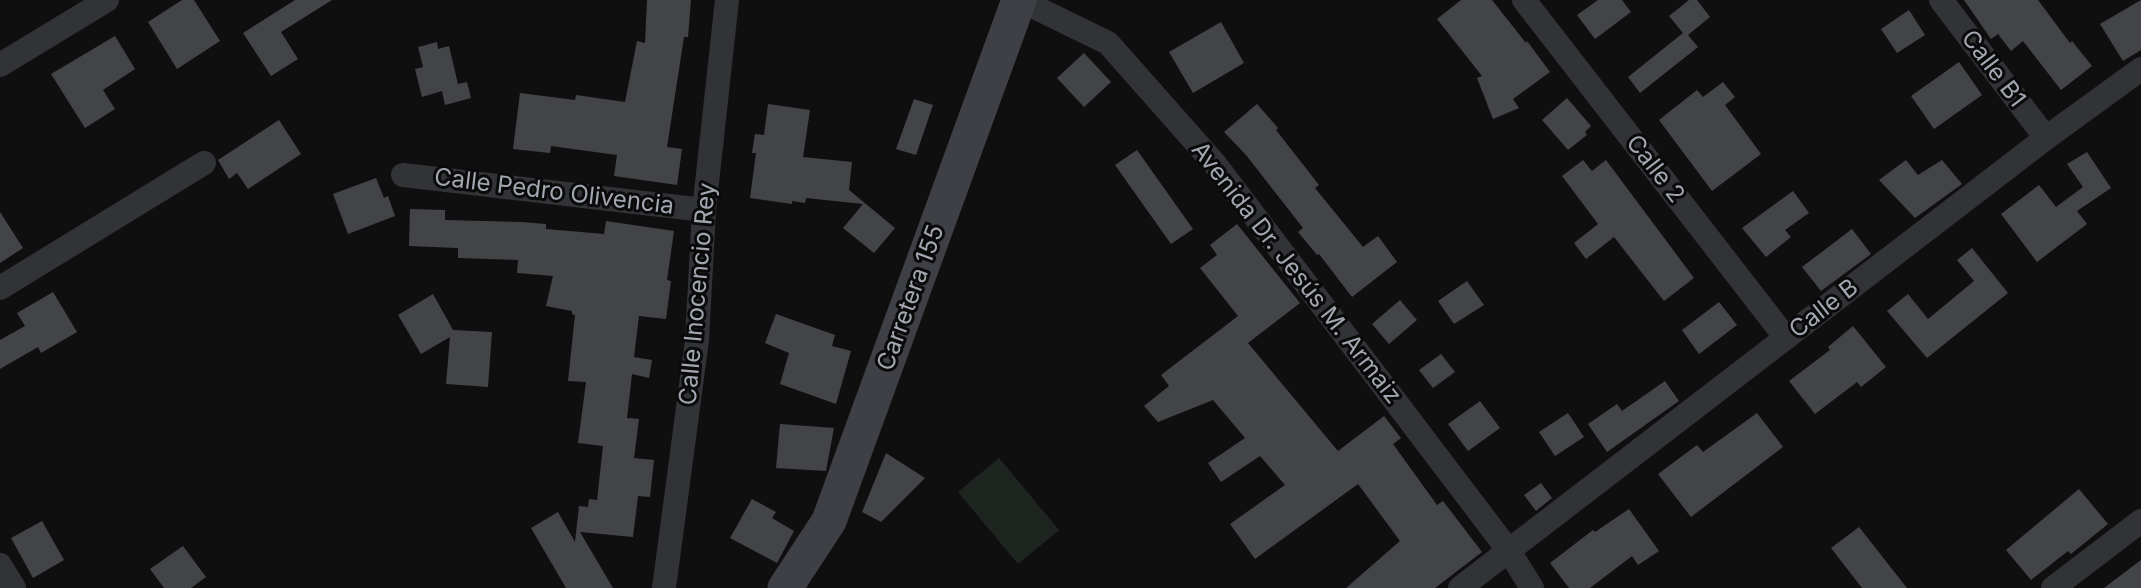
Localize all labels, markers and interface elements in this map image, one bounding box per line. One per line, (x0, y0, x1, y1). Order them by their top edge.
street label: Calle B1 (1955, 25, 2031, 113)
street label: Calle 2 (1620, 129, 1690, 209)
street label: Avenida Dr. Jesús M. Armaiz (1185, 136, 1407, 410)
street label: Calle Pedro Olivencia (433, 163, 675, 221)
street label: Calle Inocencio Rey (674, 182, 722, 406)
street label: Carretera 155 (871, 221, 951, 375)
street label: Calle B (1784, 273, 1864, 345)

